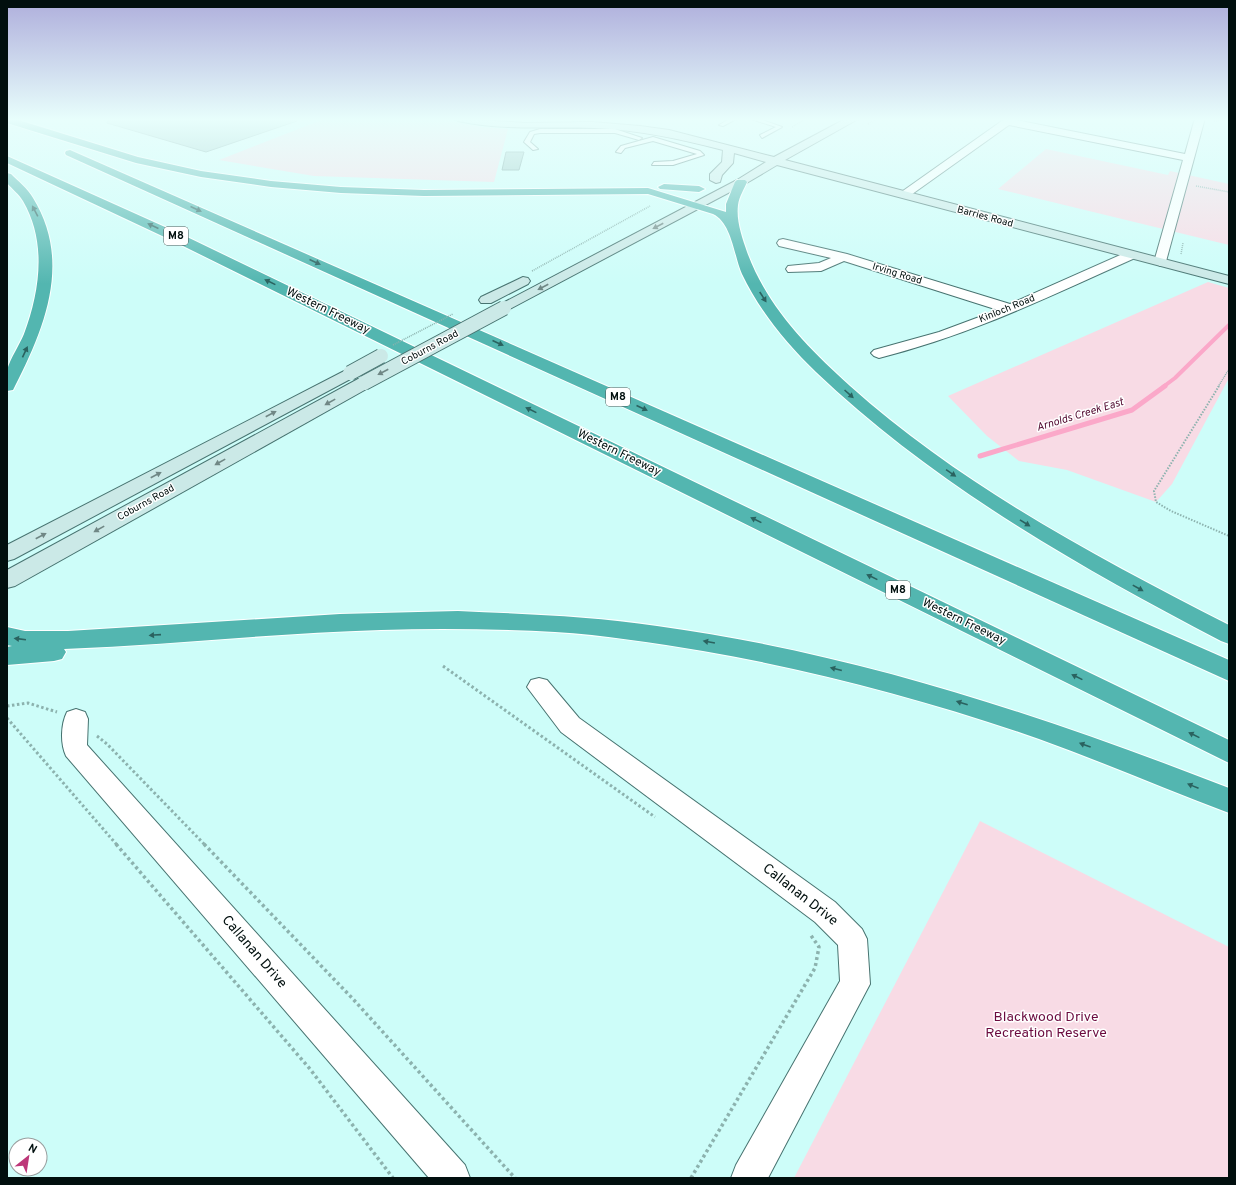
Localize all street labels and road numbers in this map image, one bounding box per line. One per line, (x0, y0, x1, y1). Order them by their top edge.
street label: Barries Road (955, 203, 1015, 231)
road number: M8 (164, 227, 188, 245)
street label: Irving Road (871, 260, 923, 288)
street label: Western Freeway (284, 284, 372, 338)
street label: Kinloch Road (977, 292, 1037, 326)
street label: Coburns Road (399, 327, 461, 369)
road number: M8 (606, 388, 630, 406)
street label: Western Freeway (575, 426, 663, 480)
street label: Coburns Road (115, 482, 177, 524)
road number: M8 (886, 581, 910, 599)
street label: Western Freeway (920, 595, 1008, 649)
street label: Callanan Drive (759, 860, 841, 930)
street label: Callanan Drive (218, 912, 290, 992)

